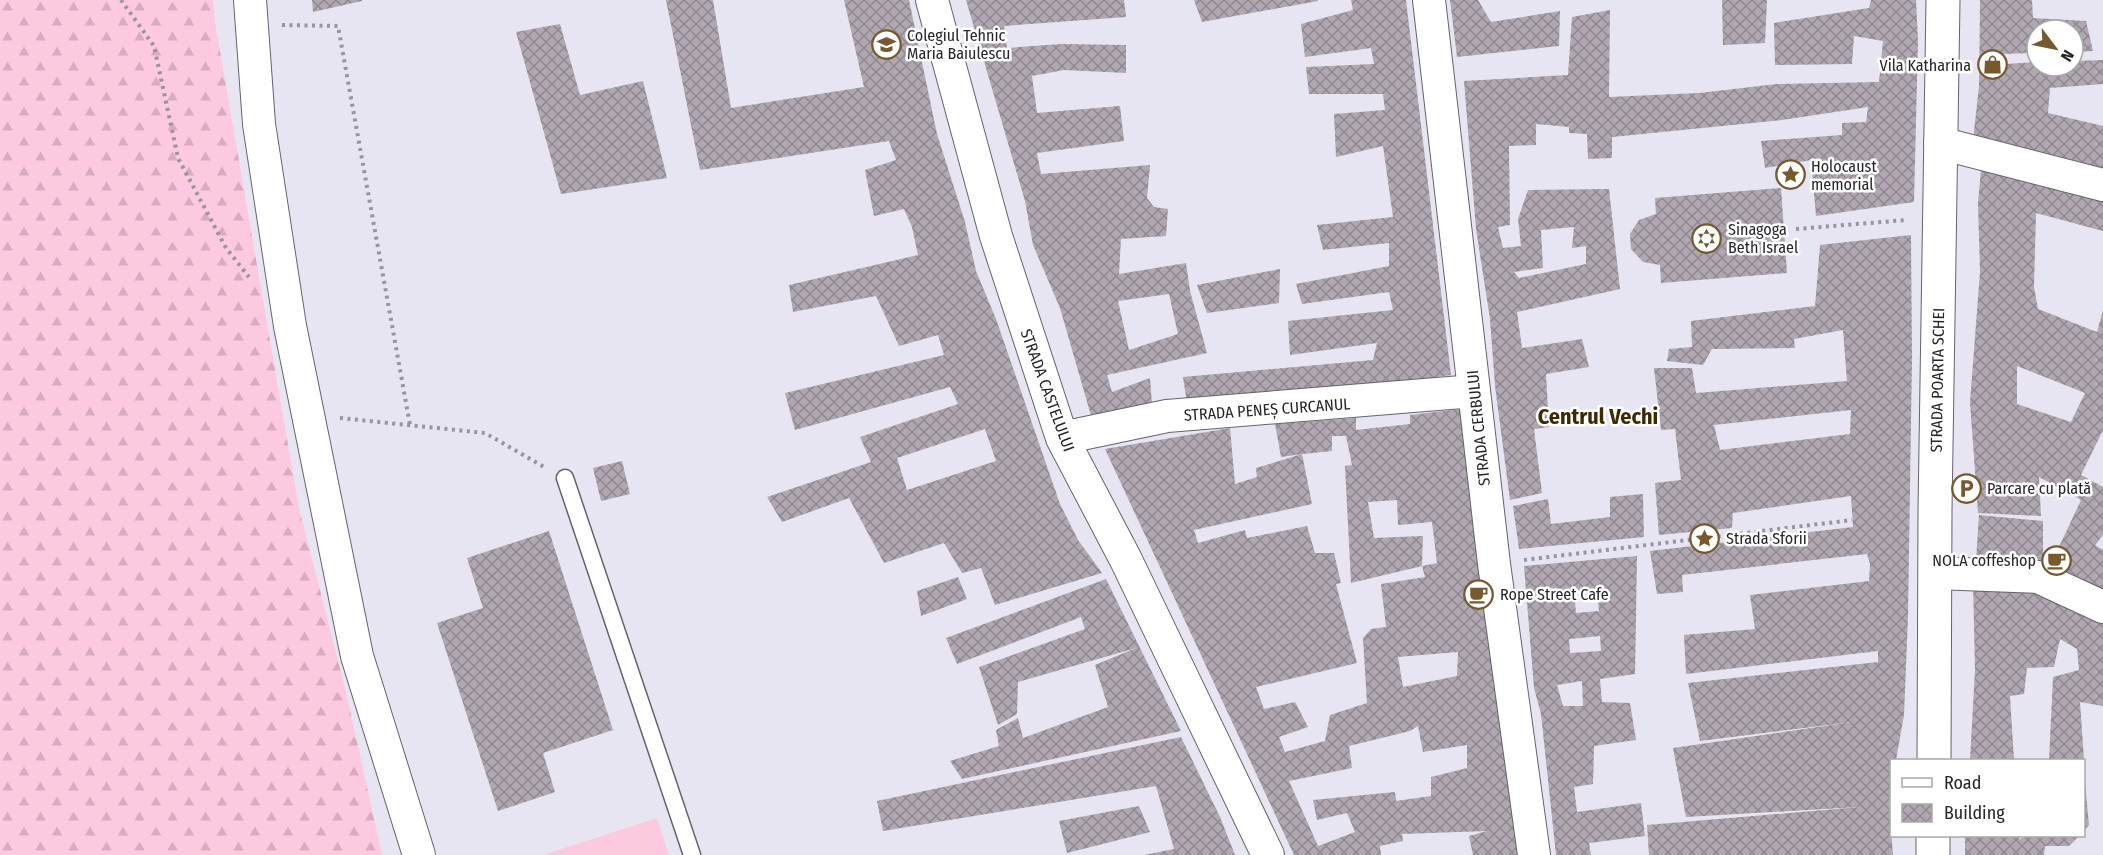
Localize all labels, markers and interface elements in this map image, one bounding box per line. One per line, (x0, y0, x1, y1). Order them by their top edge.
north arrow (2025, 18, 2085, 78)
place label: Colegiul Tehnic Maria Baiulescu (907, 26, 1010, 63)
school or university icon: Colegiul Tehnic Maria Baiulescu (870, 28, 902, 60)
text: N (2057, 47, 2078, 65)
shop icon: Vila Katharina (1976, 49, 2008, 81)
place label: Vila Katharina (1879, 56, 1971, 75)
place label: Holocaust memorial (1811, 157, 1877, 194)
place icon: Holocaust memorial (1774, 159, 1806, 191)
place label: Sinagoga Beth Israel (1728, 220, 1798, 257)
synagogue icon: Sinagoga Beth Israel (1691, 222, 1723, 254)
street label: STRADA POARTA SCHEI (1927, 307, 1948, 453)
street label: STRADA CASTELULUI (1017, 326, 1079, 454)
street label: STRADA CERBULUI (1463, 369, 1494, 487)
street label: STRADA PENEȘ CURCANUL (1183, 394, 1351, 426)
district label: Centrul Vechi (1538, 403, 1658, 430)
parking icon: Parcare cu plată (1950, 472, 1982, 504)
place label: Parcare cu plată (1987, 479, 2091, 498)
place icon: Strada Sforii (1689, 522, 1721, 554)
place label: Strada Sforii (1726, 529, 1807, 548)
cafe icon: NOLA coffeshop (2041, 544, 2073, 576)
place label: NOLA coffeshop (1932, 551, 2036, 570)
cafe icon: Rope Street Cafe (1463, 578, 1495, 610)
place label: Rope Street Cafe (1500, 585, 1609, 604)
legend (1890, 759, 2085, 837)
text: Road (1944, 772, 1981, 794)
text: Building (1944, 802, 2005, 824)

